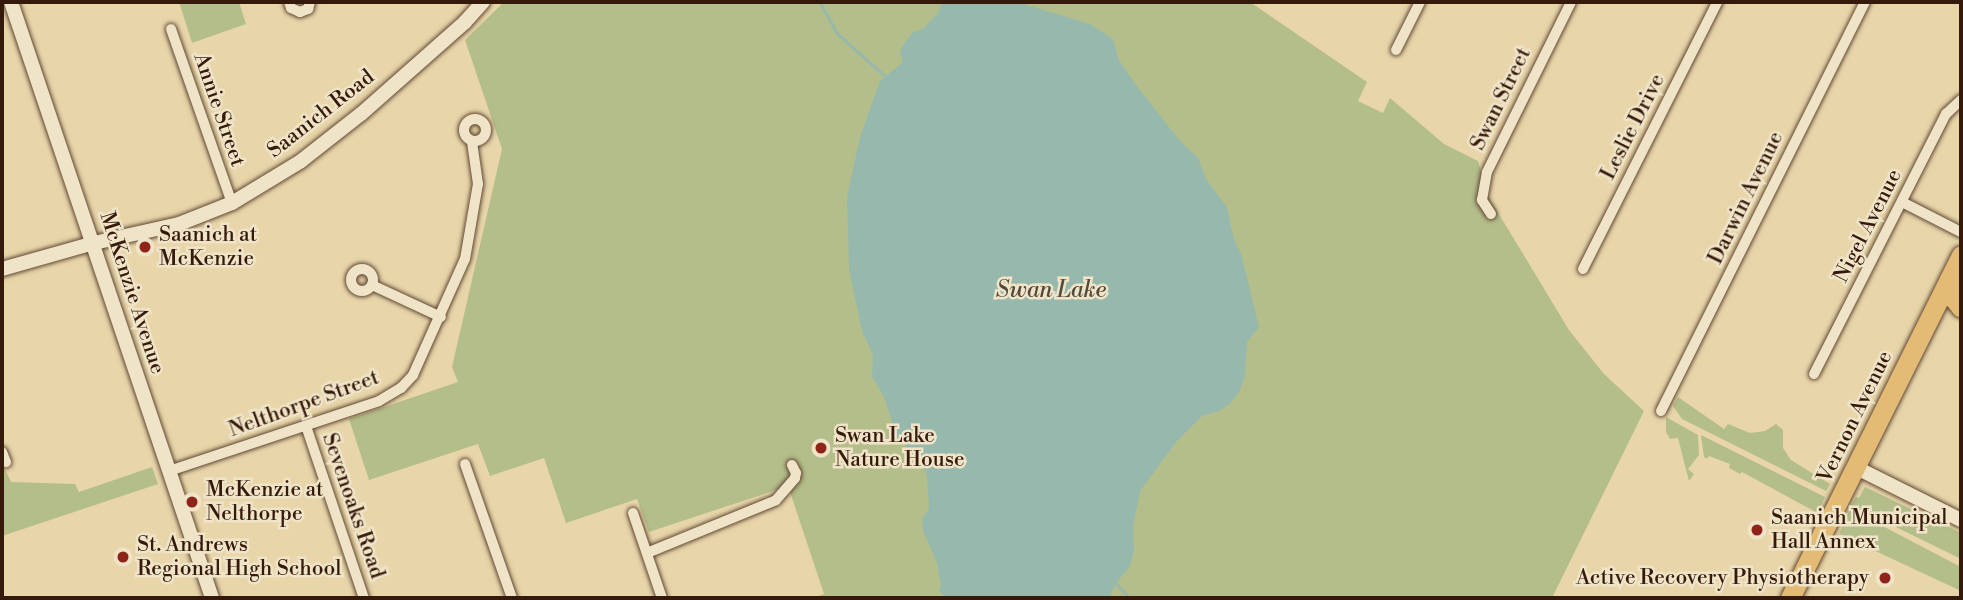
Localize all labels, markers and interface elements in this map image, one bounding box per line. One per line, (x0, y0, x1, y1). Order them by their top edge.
street label: Swan Street (1465, 44, 1537, 154)
street label: Annie Street (188, 50, 250, 170)
street label: Saanich Road (263, 64, 379, 164)
street label: Leslie Drive (1596, 70, 1670, 184)
street label: Darwin Avenue (1703, 128, 1789, 268)
street label: Nigel Avenue (1829, 165, 1907, 287)
street label: McKenzie Avenue (94, 209, 170, 377)
place label: Saanich at McKenzie (159, 222, 257, 272)
marker: Saanich at McKenzie (137, 239, 153, 255)
water label: Swan Lake (996, 276, 1106, 304)
street label: Vernon Avenue (1812, 347, 1898, 487)
street label: Nelthorpe Street (225, 365, 383, 443)
place label: Swan Lake Nature House (835, 423, 965, 473)
street label: Sevenoaks Road (316, 430, 390, 582)
marker: Swan Lake Nature House (813, 440, 829, 456)
place label: McKenzie at Nelthorpe (206, 477, 324, 527)
marker: McKenzie at Nelthorpe (184, 494, 200, 510)
place label: Saanich Municipal Hall Annex (1771, 505, 1948, 555)
marker: Saanich Municipal Hall Annex (1749, 522, 1765, 538)
place label: St. Andrews Regional High School (137, 532, 342, 582)
marker: St. Andrews Regional High School (115, 549, 131, 565)
place label: Active Recovery Physiotherapy (1576, 565, 1869, 591)
marker: Active Recovery Physiotherapy (1875, 568, 1895, 588)

